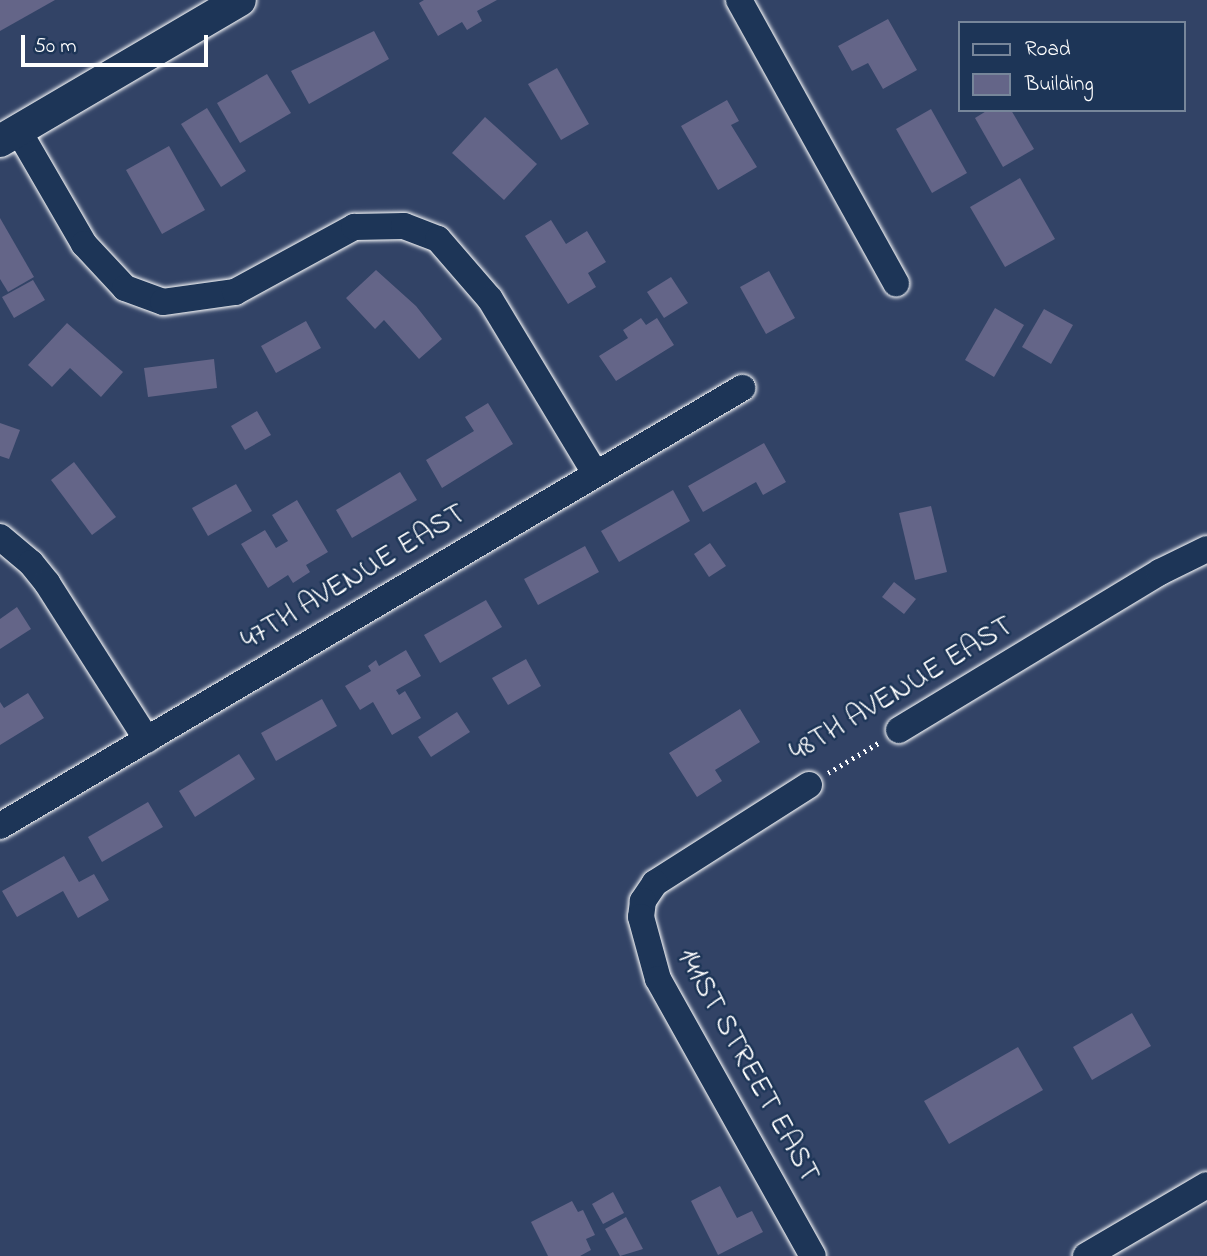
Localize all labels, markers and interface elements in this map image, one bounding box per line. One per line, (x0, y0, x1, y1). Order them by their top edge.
scale bar (24, 21, 212, 65)
legend (958, 21, 1186, 112)
text: 50 m (34, 32, 77, 62)
text: Road (1025, 35, 1071, 65)
text: Building (1025, 70, 1094, 100)
street label: 47TH AVENUE EAST (235, 497, 473, 659)
street label: 48TH AVENUE EAST (784, 609, 1020, 771)
street label: 141ST STREET EAST (668, 942, 826, 1190)

